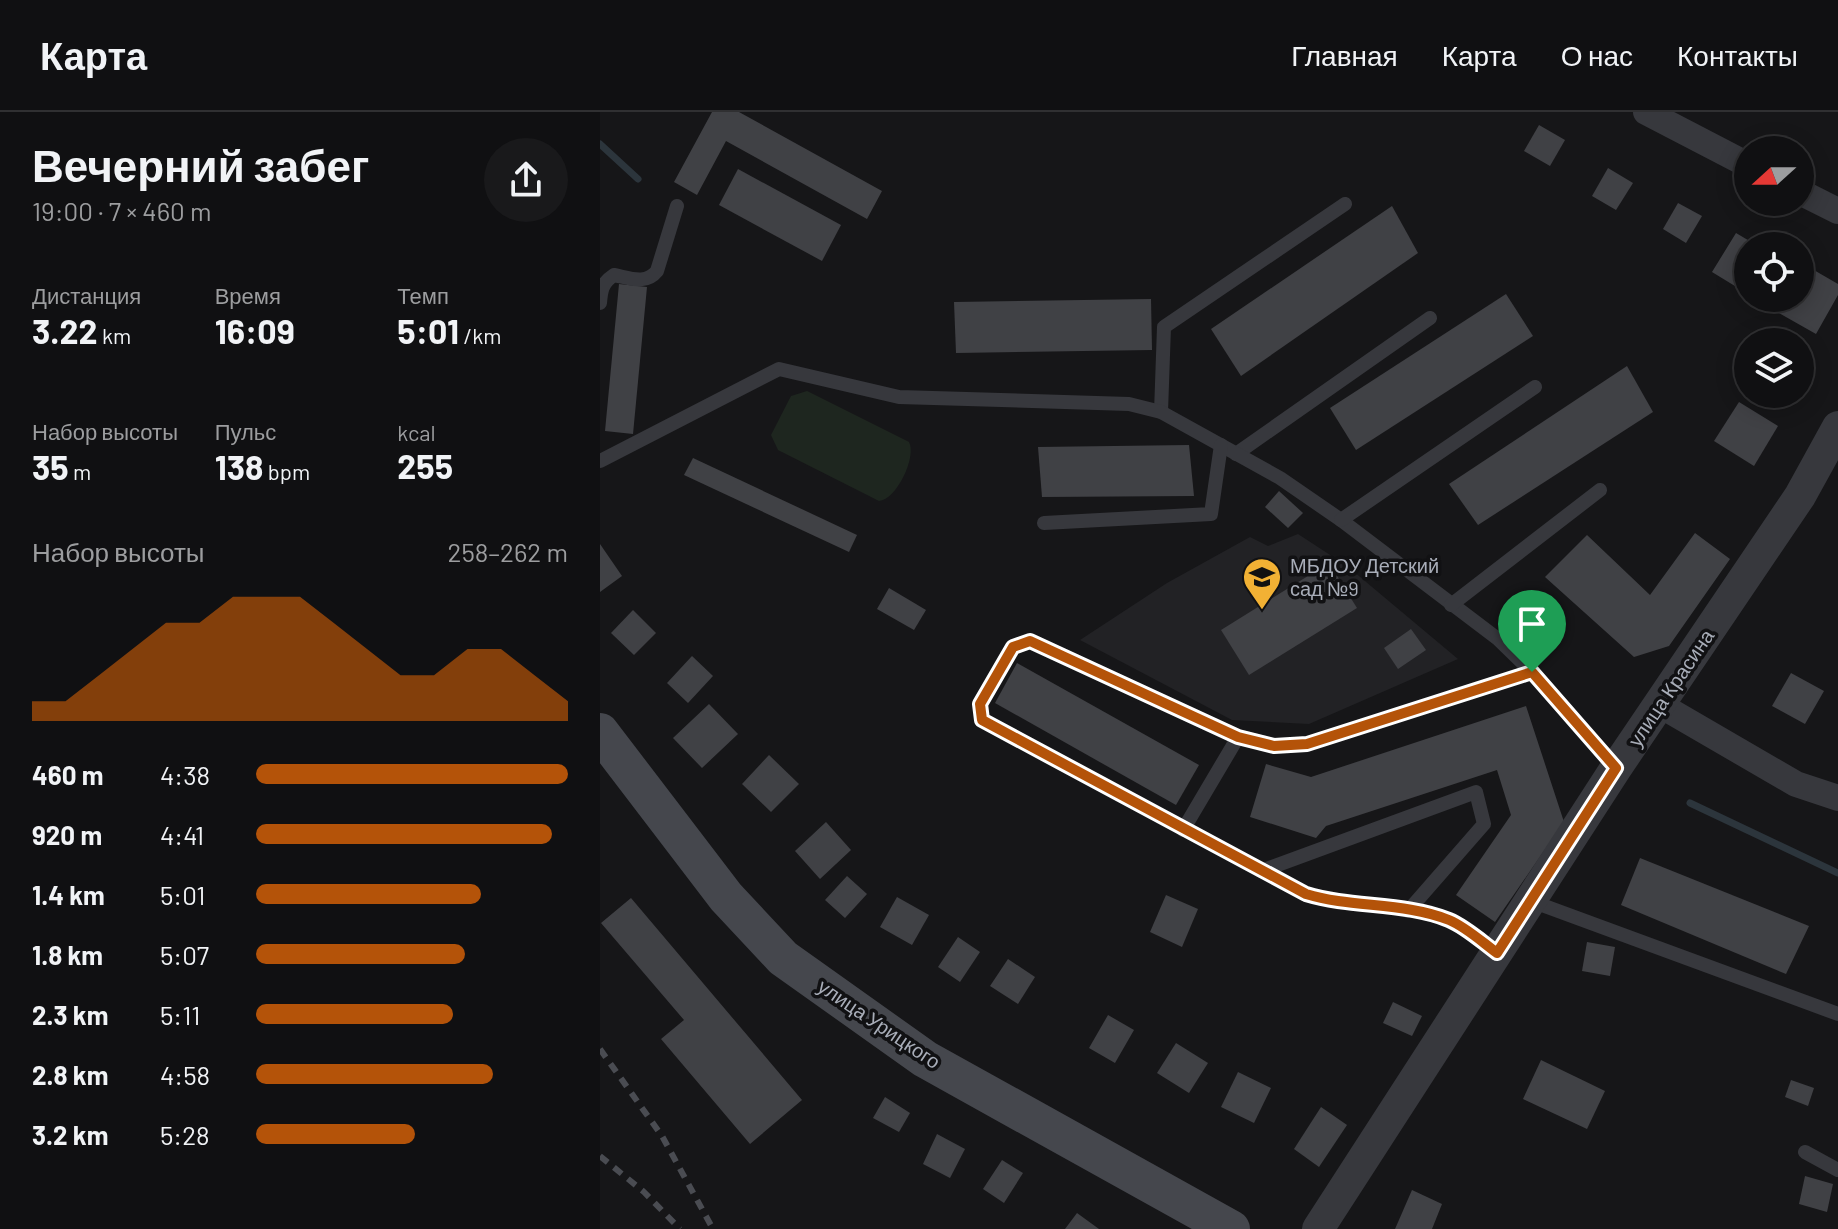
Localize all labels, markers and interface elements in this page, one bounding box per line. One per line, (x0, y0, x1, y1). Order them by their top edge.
text: Карта (40, 32, 147, 78)
text: Главная (1291, 38, 1398, 72)
text: Карта (1442, 38, 1517, 72)
text: О нас (1561, 38, 1633, 72)
text: Контакты (1677, 38, 1798, 72)
north arrow (1734, 136, 1814, 216)
map controls (1734, 136, 1814, 408)
text: Вечерний забег (32, 138, 369, 191)
button: share (484, 138, 568, 222)
text: 19:00 · 7 × 460 m (32, 195, 211, 226)
button: locate (1734, 232, 1814, 312)
text: Дистанция (32, 282, 141, 308)
text: Время (215, 282, 281, 308)
text: Темп (397, 282, 449, 308)
text: 3.22 (32, 310, 98, 351)
text: 16:09 (215, 310, 295, 351)
text: 5:01 (397, 310, 459, 351)
text: km (98, 322, 131, 348)
text: /km (459, 322, 502, 348)
button: layers (1734, 328, 1814, 408)
text: Набор высоты (32, 418, 178, 444)
text: Пульс (215, 418, 276, 444)
text: kcal (397, 419, 436, 445)
text: 255 (397, 445, 453, 486)
text: 35 (32, 446, 69, 487)
text: 138 (215, 446, 263, 487)
text: m (69, 458, 91, 484)
text: bpm (263, 458, 310, 484)
text: Набор высоты (32, 536, 205, 567)
text: 258–262 m (447, 536, 568, 567)
place label: МБДОУ Детский сад №9 (1290, 553, 1439, 600)
school or university icon: МБДОУ Детский сад №9 (1241, 556, 1283, 611)
pin (1498, 590, 1566, 672)
icon: arrive (1510, 602, 1554, 646)
street label: улица Красина (1622, 624, 1719, 751)
text: 460 m (32, 759, 103, 790)
text: 4:38 (160, 759, 210, 790)
text: 920 m (32, 819, 102, 850)
text: 4:41 (160, 819, 204, 850)
text: 1.4 km (32, 879, 105, 910)
text: 5:01 (160, 879, 205, 910)
text: 1.8 km (32, 939, 103, 970)
text: 5:07 (160, 939, 209, 970)
street label: улица Урицкого (814, 973, 945, 1073)
text: 2.3 km (32, 999, 108, 1030)
text: 5:11 (160, 999, 200, 1030)
text: 2.8 km (32, 1059, 108, 1090)
text: 4:58 (160, 1059, 210, 1090)
text: 3.2 km (32, 1119, 108, 1150)
text: 5:28 (160, 1119, 210, 1150)

